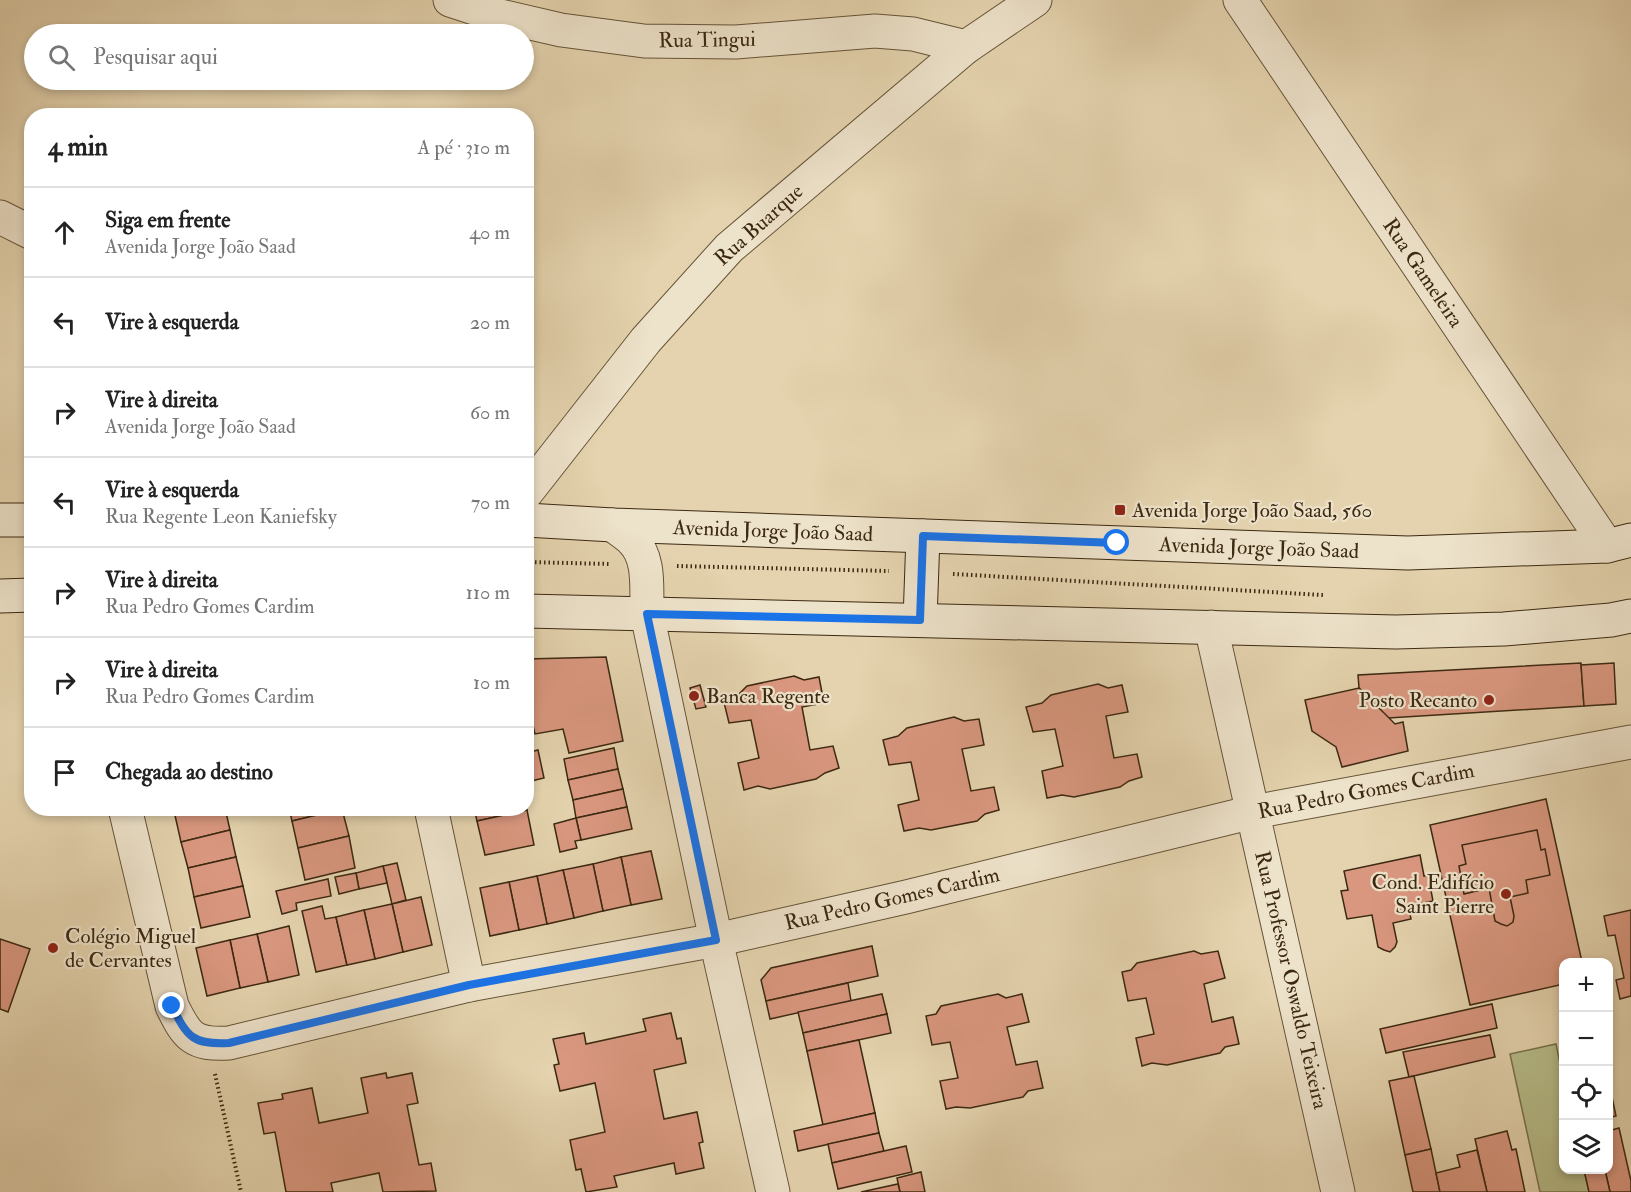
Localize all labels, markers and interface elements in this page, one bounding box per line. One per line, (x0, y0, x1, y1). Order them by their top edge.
search box (24, 24, 534, 90)
street label: Rua Tingui (658, 26, 756, 54)
icon: search (45, 41, 78, 74)
text: Pesquisar aqui (93, 43, 218, 71)
text: 4 min (48, 131, 108, 163)
text: A pé · 310 m (418, 135, 510, 160)
street label: Rua Buarque (709, 178, 809, 272)
text: Siga em frente (105, 206, 230, 234)
street label: Rua Gameleira (1377, 213, 1470, 333)
icon: ahead (48, 216, 81, 249)
text: 40 m (469, 220, 510, 245)
text: Avenida Jorge João Saad (105, 234, 296, 259)
icon: left (48, 306, 81, 339)
text: Vire à esquerda (105, 308, 239, 336)
text: 20 m (470, 310, 510, 335)
text: Vire à direita (105, 386, 218, 414)
icon: right (48, 396, 81, 429)
text: 60 m (470, 400, 510, 425)
text: Avenida Jorge João Saad (105, 414, 296, 439)
text: Vire à esquerda (105, 476, 239, 504)
icon: left (48, 486, 81, 519)
text: 70 m (471, 490, 510, 515)
place label: Avenida Jorge João Saad, 560 (1131, 497, 1372, 524)
marker: Avenida Jorge João Saad, 560 (1113, 503, 1127, 517)
text: Rua Regente Leon Kaniefsky (105, 504, 337, 529)
street label: Avenida Jorge João Saad (671, 514, 874, 548)
route start (1103, 529, 1129, 555)
street label: Avenida Jorge João Saad (1157, 531, 1360, 565)
text: Vire à direita (105, 566, 218, 594)
icon: right (48, 576, 81, 609)
text: 110 m (466, 580, 510, 605)
text: Rua Pedro Gomes Cardim (105, 594, 315, 619)
text: Vire à direita (105, 656, 218, 684)
icon: right (48, 666, 81, 699)
text: 10 m (473, 670, 510, 695)
place label: Banca Regente (706, 683, 830, 710)
text: Rua Pedro Gomes Cardim (105, 684, 315, 709)
place label: Posto Recanto (1358, 687, 1477, 714)
marker: Banca Regente (687, 689, 701, 703)
marker: Posto Recanto (1482, 693, 1496, 707)
icon: arrive (48, 756, 81, 789)
street label: Rua Pedro Gomes Cardim (1255, 757, 1477, 825)
text: Chegada ao destino (105, 758, 273, 786)
street label: Rua Professor Oswaldo Teixeira (1248, 848, 1334, 1112)
street label: Rua Pedro Gomes Cardim (782, 861, 1002, 937)
place label: Cond. Edifício Saint Pierre (1372, 869, 1494, 920)
marker: Cond. Edifício Saint Pierre (1499, 887, 1513, 901)
place label: Colégio Miguel de Cervantes (65, 923, 197, 974)
marker: Colégio Miguel de Cervantes (46, 941, 60, 955)
map controls (1559, 958, 1613, 1174)
button: + (1559, 958, 1613, 1012)
route end (158, 992, 184, 1018)
button: − (1559, 1012, 1613, 1066)
button: locate (1559, 1066, 1613, 1120)
button: layers (1559, 1120, 1613, 1174)

